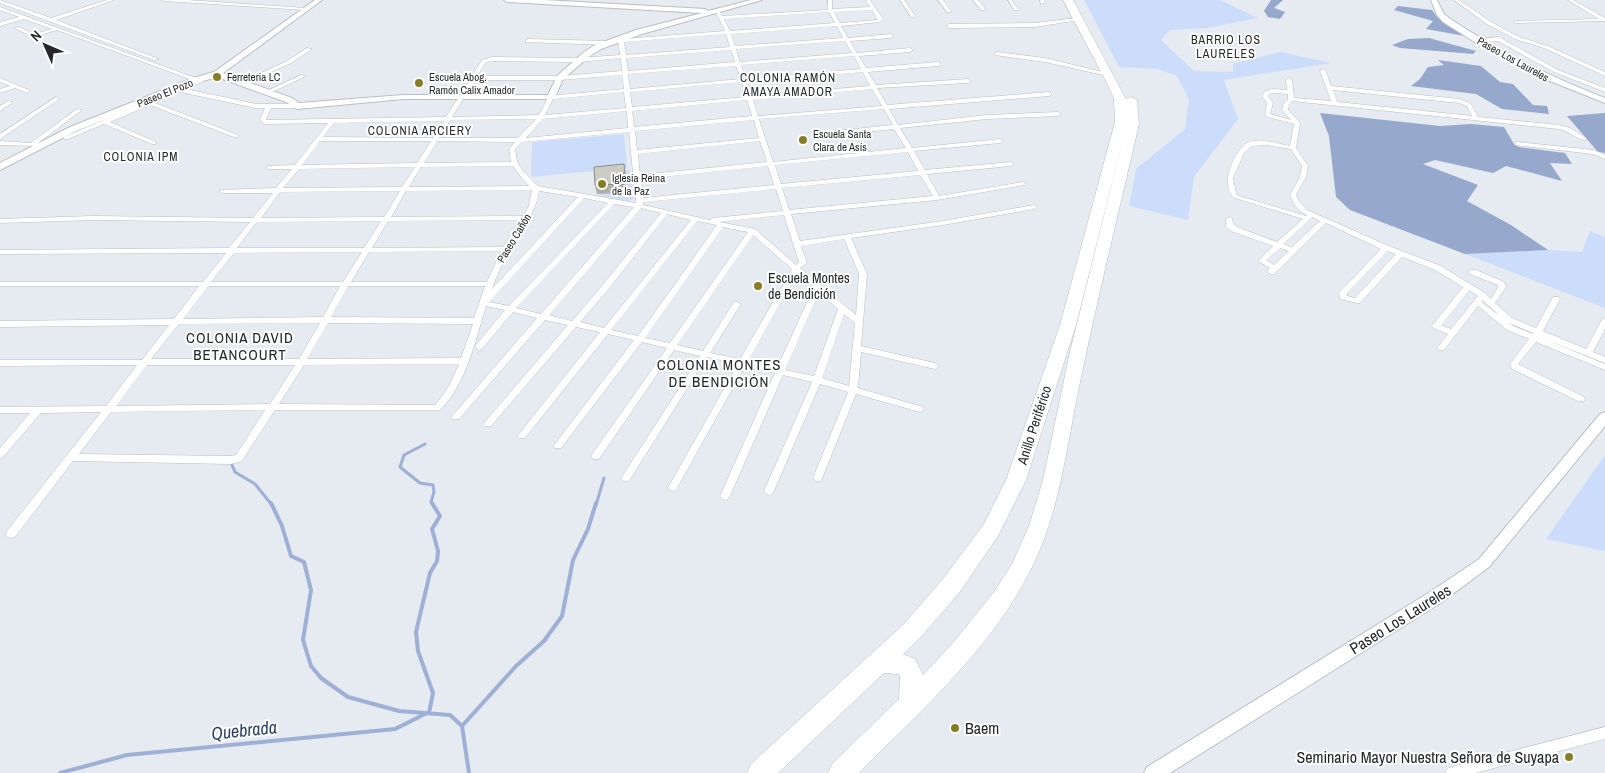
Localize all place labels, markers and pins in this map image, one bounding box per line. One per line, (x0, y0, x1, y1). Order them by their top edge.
place label: Ferreteria LC (227, 70, 281, 84)
place label: Escuela Abog. Ramón Calix Amador (429, 70, 515, 97)
marker: Ferreteria LC (211, 71, 223, 83)
marker: Escuela Abog. Ramón Calix Amador (413, 77, 425, 89)
place label: Escuela Santa Clara de Asís (813, 127, 871, 154)
marker: Escuela Santa Clara de Asís (797, 134, 809, 146)
place label: Iglesia Reina de la Paz (612, 171, 665, 198)
marker: Iglesia Reina de la Paz (596, 178, 608, 190)
place label: Escuela Montes de Bendición (768, 269, 850, 303)
marker: Escuela Montes de Bendición (752, 280, 764, 292)
place label: Baem (965, 717, 999, 739)
marker: Baem (949, 722, 961, 734)
place label: Seminario Mayor Nuestra Señora de Suyapa (1296, 746, 1560, 768)
marker: Seminario Mayor Nuestra Señora de Suyapa (1563, 751, 1575, 763)

